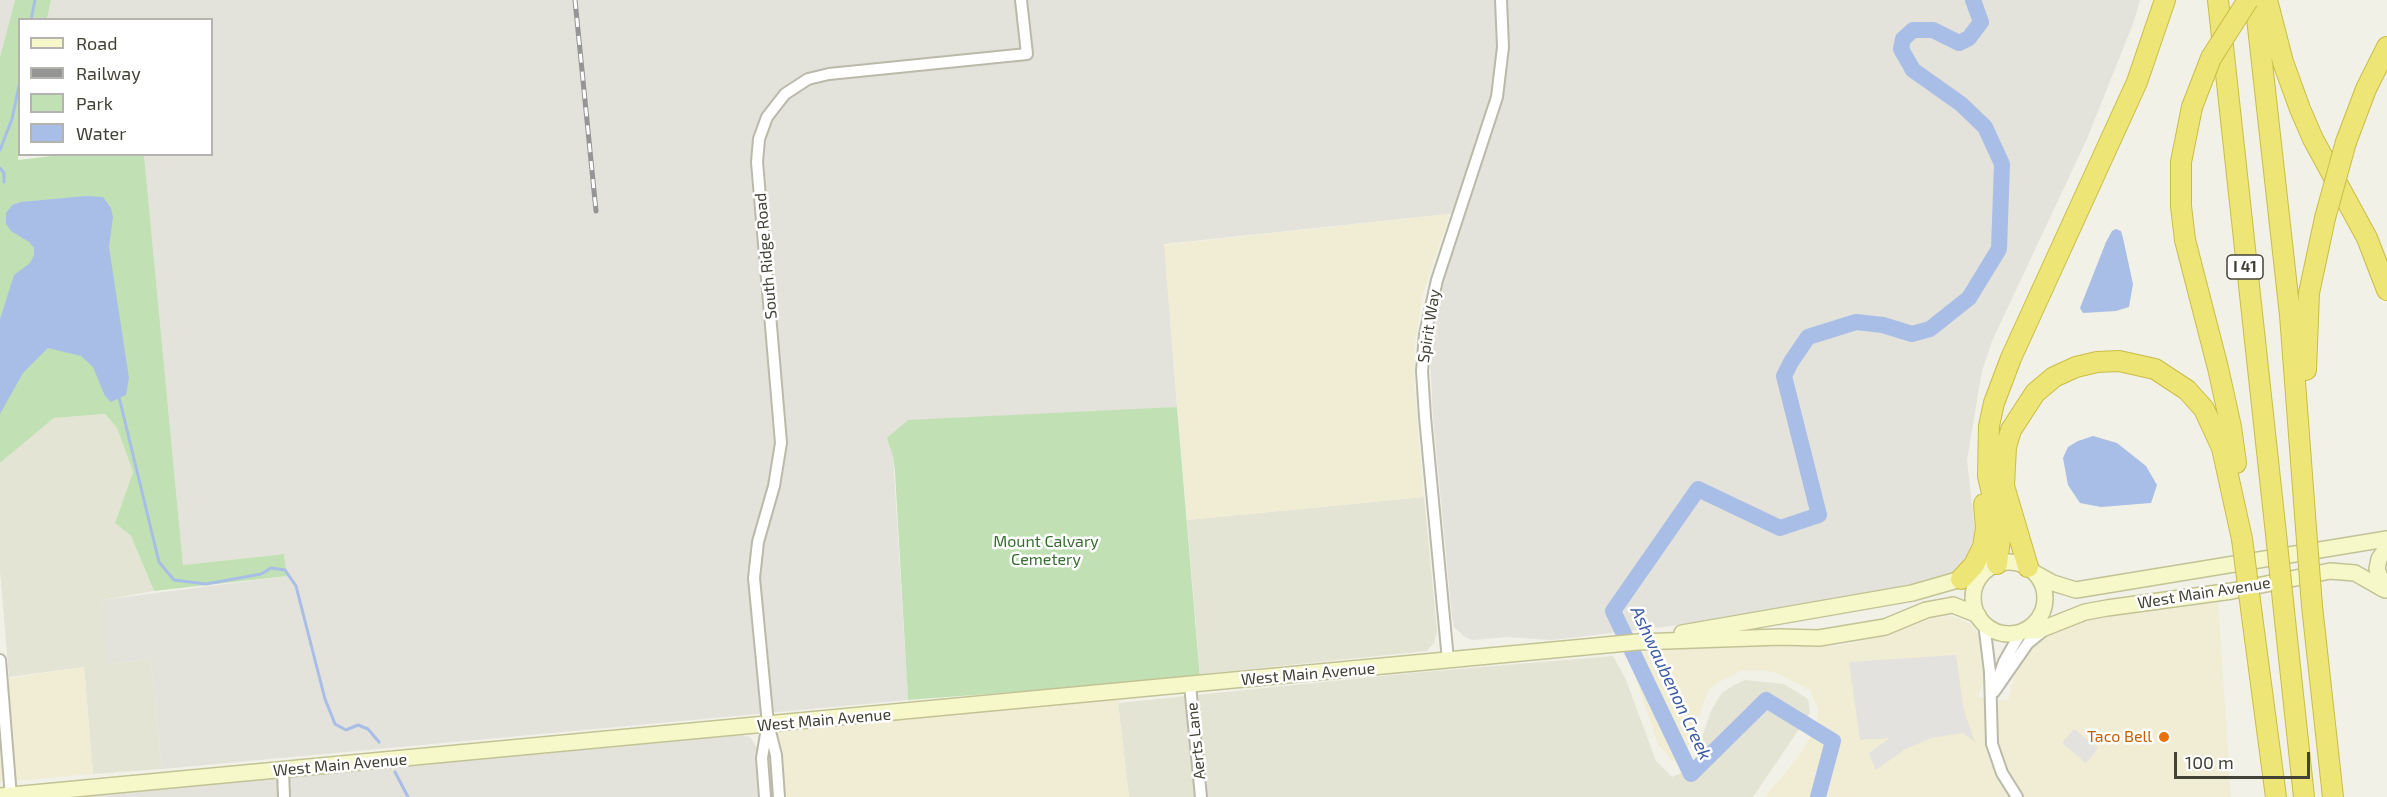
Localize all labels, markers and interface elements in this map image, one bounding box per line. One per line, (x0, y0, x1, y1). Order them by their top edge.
legend (18, 18, 213, 156)
text: Road (76, 32, 117, 54)
text: Railway (76, 62, 141, 84)
text: Park (76, 92, 113, 114)
text: Water (76, 122, 126, 144)
street label: South Ridge Road (751, 192, 781, 320)
road number: I 41 (2227, 255, 2263, 279)
street label: Spirit Way (1414, 288, 1444, 364)
park label: Mount Calvary Cemetery (993, 532, 1099, 570)
street label: West Main Avenue (2136, 573, 2272, 613)
water label: Ashwaubenon Creek (1626, 603, 1716, 763)
street label: West Main Avenue (1240, 659, 1376, 689)
street label: Aerts Lane (1182, 701, 1210, 781)
street label: West Main Avenue (756, 705, 892, 735)
place label: Taco Bell (2087, 727, 2152, 747)
marker: Taco Bell (2157, 730, 2171, 744)
scale bar (2177, 740, 2314, 778)
street label: West Main Avenue (272, 750, 408, 780)
text: 100 m (2185, 751, 2234, 773)

